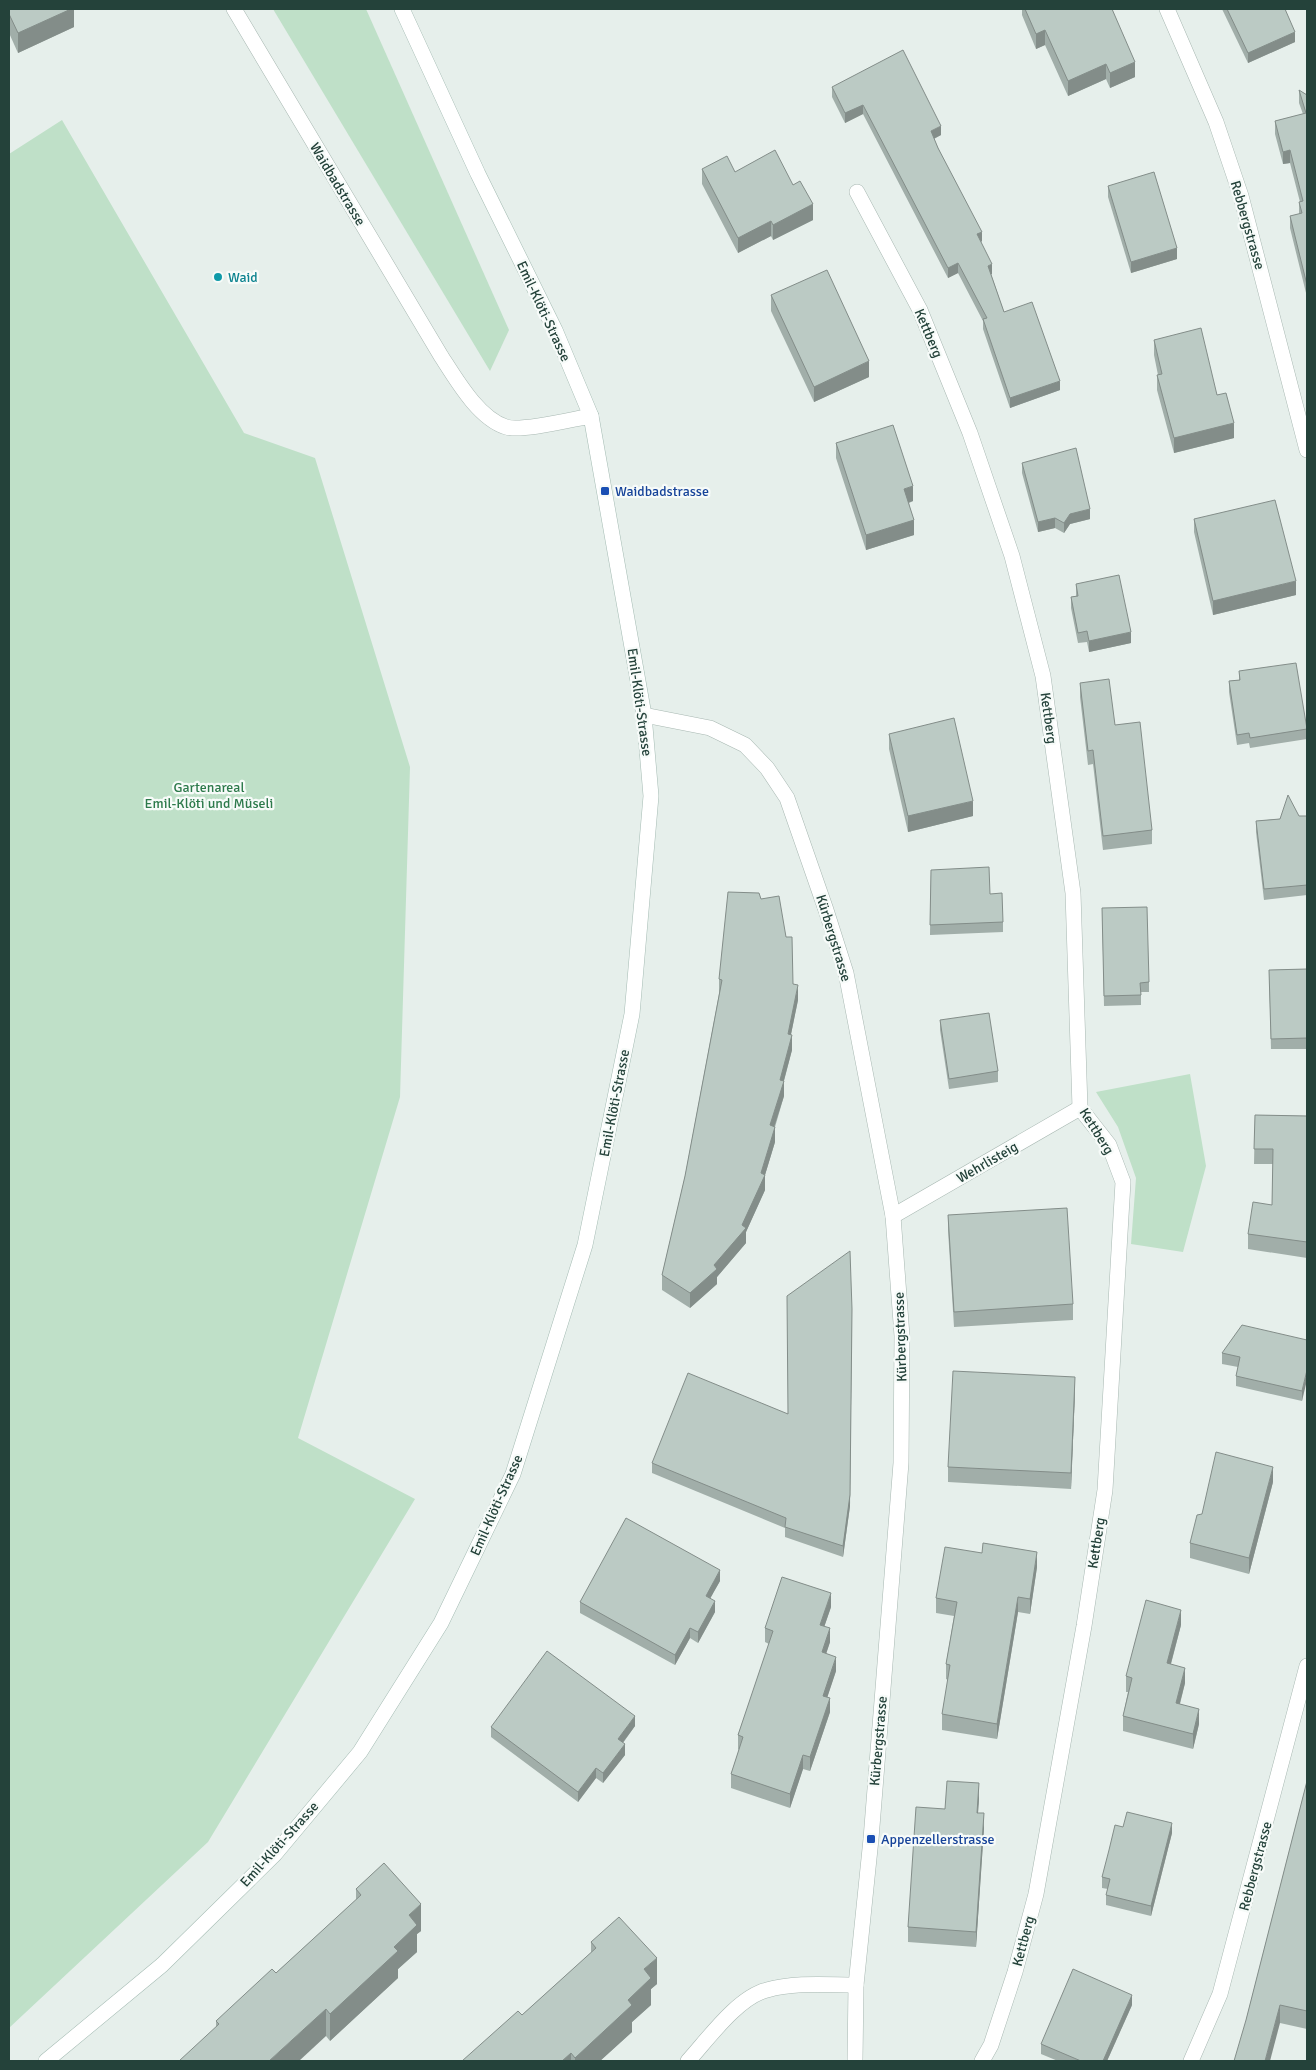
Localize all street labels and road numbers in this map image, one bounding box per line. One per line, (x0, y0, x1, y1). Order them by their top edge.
street label: Waidbadstrasse (306, 140, 369, 229)
street label: Rebbergstrasse (1227, 179, 1268, 272)
street label: Emil-Klöti-Strasse (513, 258, 574, 364)
street label: Kettberg (911, 306, 946, 360)
street label: Emil-Klöti-Strasse (624, 647, 656, 757)
street label: Kettberg (1036, 691, 1061, 745)
street label: Kürbergstrasse (812, 893, 855, 984)
street label: Emil-Klöti-Strasse (596, 1048, 633, 1158)
street label: Kettberg (1076, 1105, 1117, 1158)
street label: Wehrlisteig (954, 1138, 1021, 1187)
street label: Kürbergstrasse (890, 1292, 911, 1382)
street label: Emil-Klöti-Strasse (467, 1452, 526, 1558)
street label: Kettberg (1084, 1516, 1109, 1570)
street label: Kürbergstrasse (866, 1695, 891, 1787)
street label: Emil-Klöti-Strasse (237, 1798, 322, 1891)
street label: Rebbergstrasse (1235, 1820, 1276, 1913)
street label: Kettberg (1009, 1914, 1038, 1968)

